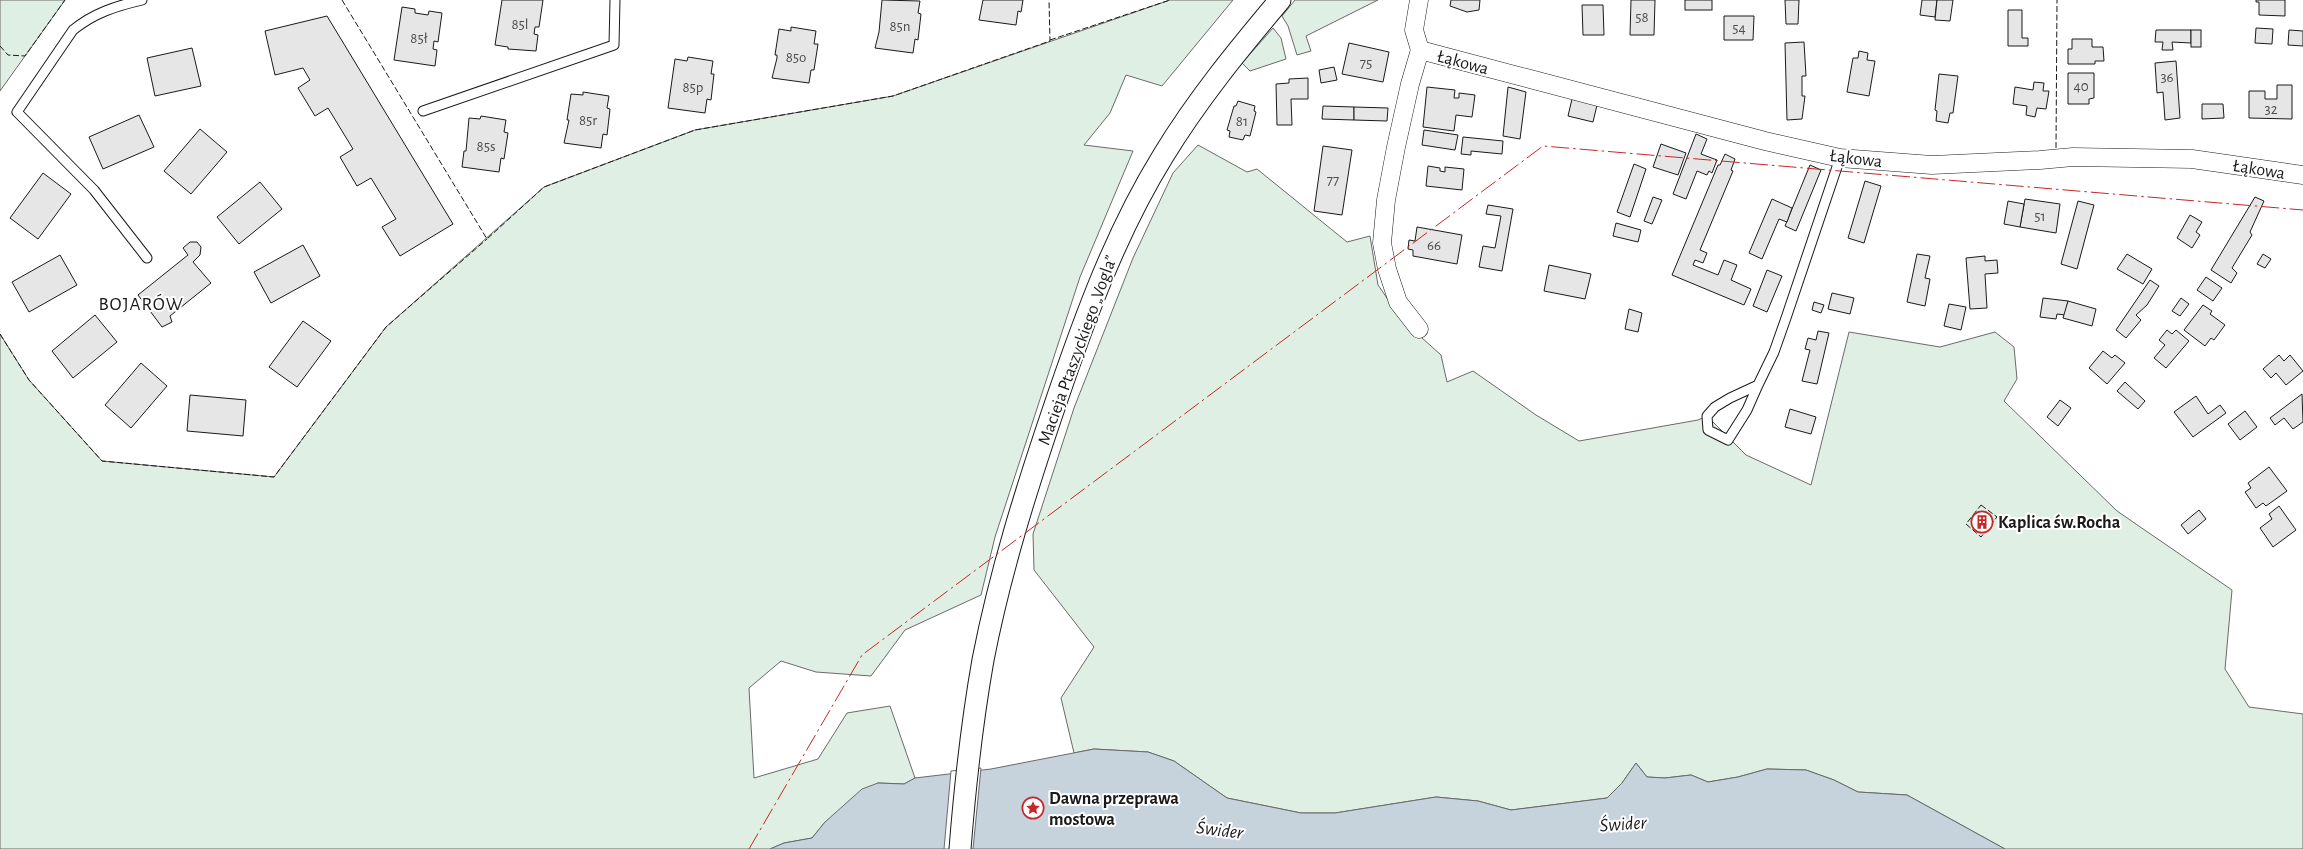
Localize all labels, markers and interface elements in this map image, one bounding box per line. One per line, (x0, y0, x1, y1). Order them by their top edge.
house number: 58 (1635, 10, 1649, 25)
house number: 85l (511, 17, 529, 32)
house number: 85n (889, 19, 911, 34)
house number: 54 (1732, 21, 1746, 36)
house number: 85ł (410, 31, 428, 46)
street label: Łąkowa (1435, 47, 1491, 78)
house number: 85o (786, 50, 806, 65)
house number: 75 (1360, 56, 1372, 71)
house number: 36 (2160, 70, 2174, 85)
house number: 40 (2073, 79, 2089, 94)
house number: 85p (682, 80, 704, 95)
house number: 32 (2264, 102, 2278, 117)
house number: 85r (579, 113, 597, 128)
house number: 81 (1236, 114, 1248, 129)
house number: 85s (477, 139, 495, 154)
street label: Łąkowa (1829, 147, 1883, 171)
street label: Łąkowa (2231, 157, 2286, 183)
house number: 77 (1327, 173, 1339, 188)
house number: 51 (2034, 209, 2046, 224)
house number: 66 (1427, 238, 1441, 253)
street label: Macieja Ptaszyckiego „Vogla” (1035, 253, 1121, 448)
district label: BOJARÓW (98, 293, 184, 314)
building icon: Kaplica św.Rocha (1970, 510, 1994, 534)
place label: Kaplica św.Rocha (1998, 514, 2121, 532)
place label: Dawna przeprawa mostowa (1049, 790, 1179, 829)
place icon: Dawna przeprawa mostowa (1021, 796, 1045, 820)
water label: Świder (1599, 811, 1648, 836)
water label: Świder (1195, 816, 1245, 843)

